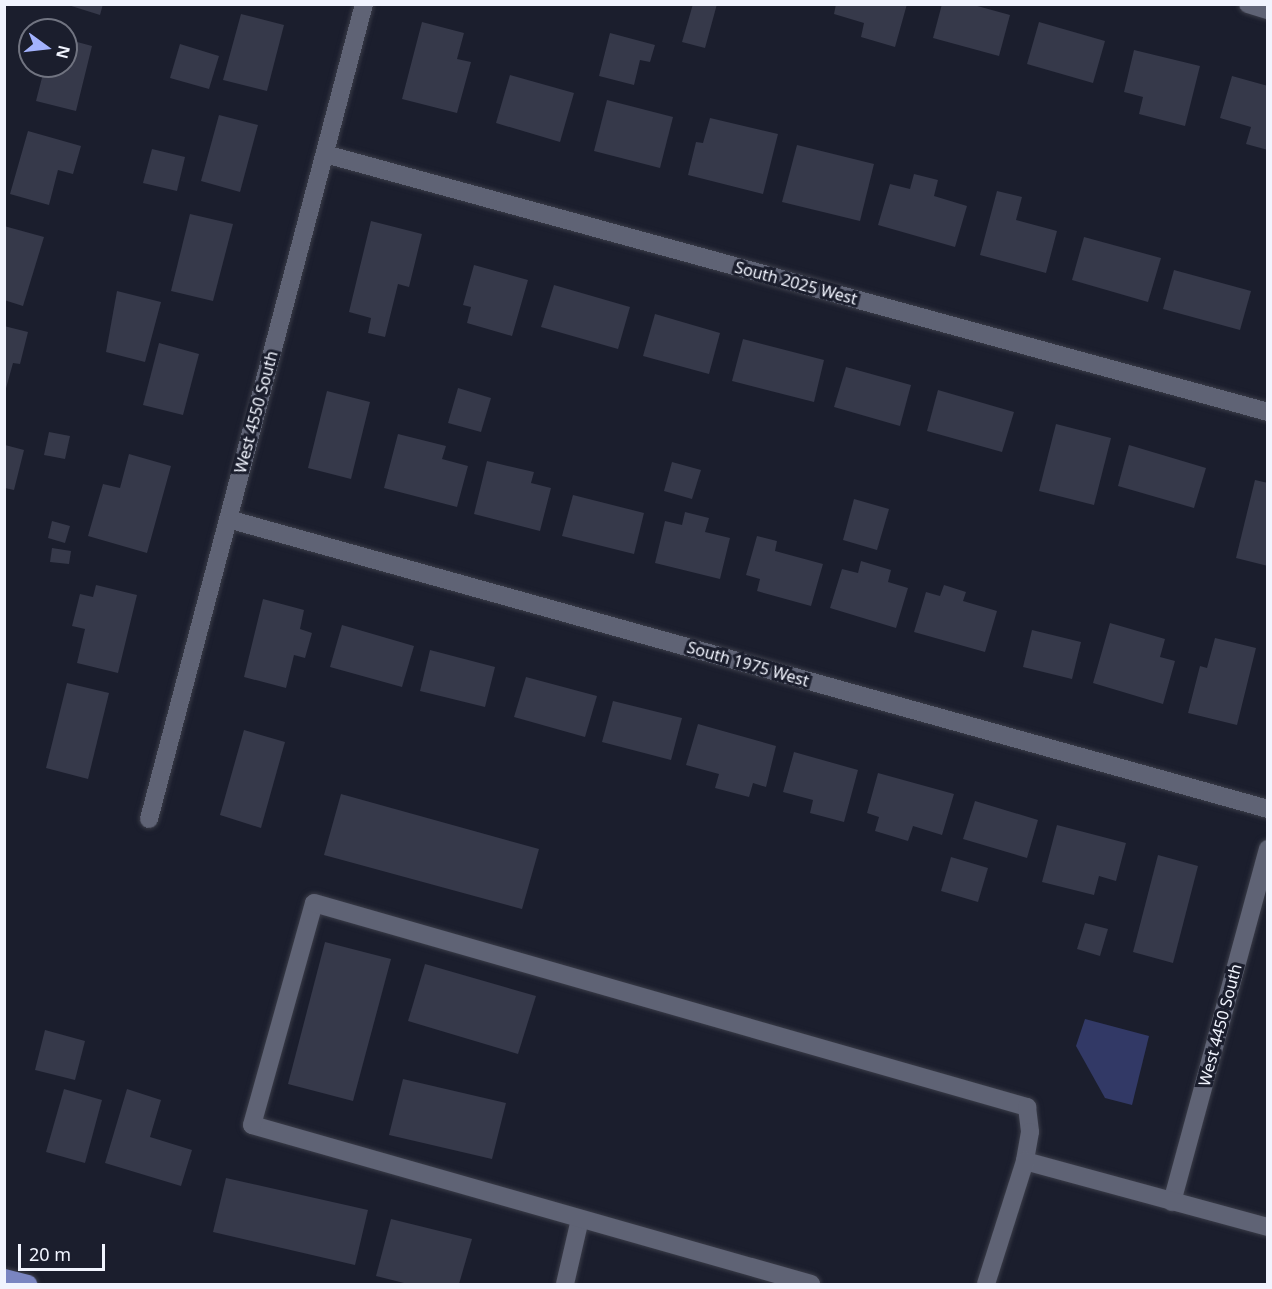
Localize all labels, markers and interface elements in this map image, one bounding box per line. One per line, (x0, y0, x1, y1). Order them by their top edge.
north arrow (18, 18, 78, 78)
text: N (51, 43, 76, 61)
street label: South 2025 West (733, 257, 859, 309)
street label: West 4550 South (230, 349, 282, 475)
street label: South 1975 West (685, 637, 811, 691)
street label: West 4450 South (1194, 962, 1246, 1088)
scale bar (21, 1232, 108, 1270)
text: 20 m (29, 1242, 71, 1266)

